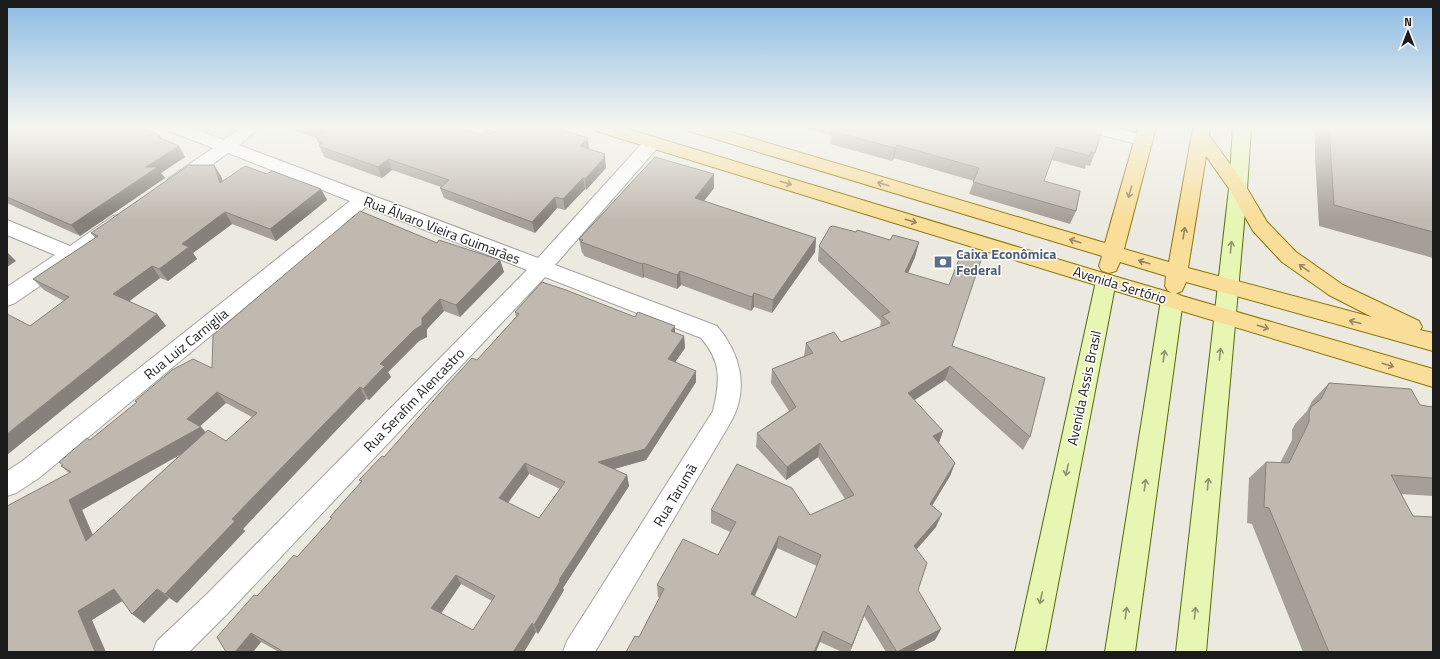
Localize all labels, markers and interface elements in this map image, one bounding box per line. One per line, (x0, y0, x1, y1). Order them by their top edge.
north arrow (1388, 12, 1428, 52)
text: N (1404, 14, 1412, 30)
one-way arrow (780, 180, 793, 187)
one-way arrow (877, 180, 890, 187)
one-way arrow (1125, 185, 1133, 198)
street label: Rua Álvaro Vieira Guimarães (361, 190, 523, 269)
one-way arrow (904, 217, 916, 225)
one-way arrow (1180, 227, 1188, 240)
one-way arrow (1068, 237, 1081, 244)
one-way arrow (1227, 241, 1235, 254)
place label: Caixa Econômica Federal (956, 243, 1057, 280)
bank icon: Caixa Econômica Federal (933, 252, 953, 272)
one-way arrow (1138, 258, 1151, 265)
street label: Avenida Sertório (1071, 260, 1170, 309)
one-way arrow (1299, 264, 1310, 272)
street label: Rua Luiz Carniglia (139, 303, 232, 384)
one-way arrow (1348, 317, 1361, 325)
one-way arrow (1256, 324, 1269, 331)
street label: Avenida Assis Brasil (1061, 328, 1106, 447)
street label: Rua Serafim Alencastro (358, 343, 469, 457)
one-way arrow (1217, 348, 1224, 361)
one-way arrow (1160, 350, 1168, 363)
one-way arrow (1381, 362, 1394, 369)
street label: Rua Tarumã (647, 459, 702, 530)
one-way arrow (1063, 463, 1071, 476)
one-way arrow (1204, 478, 1211, 491)
one-way arrow (1141, 479, 1149, 492)
one-way arrow (1036, 591, 1044, 604)
one-way arrow (1122, 607, 1130, 620)
one-way arrow (1191, 607, 1199, 620)

